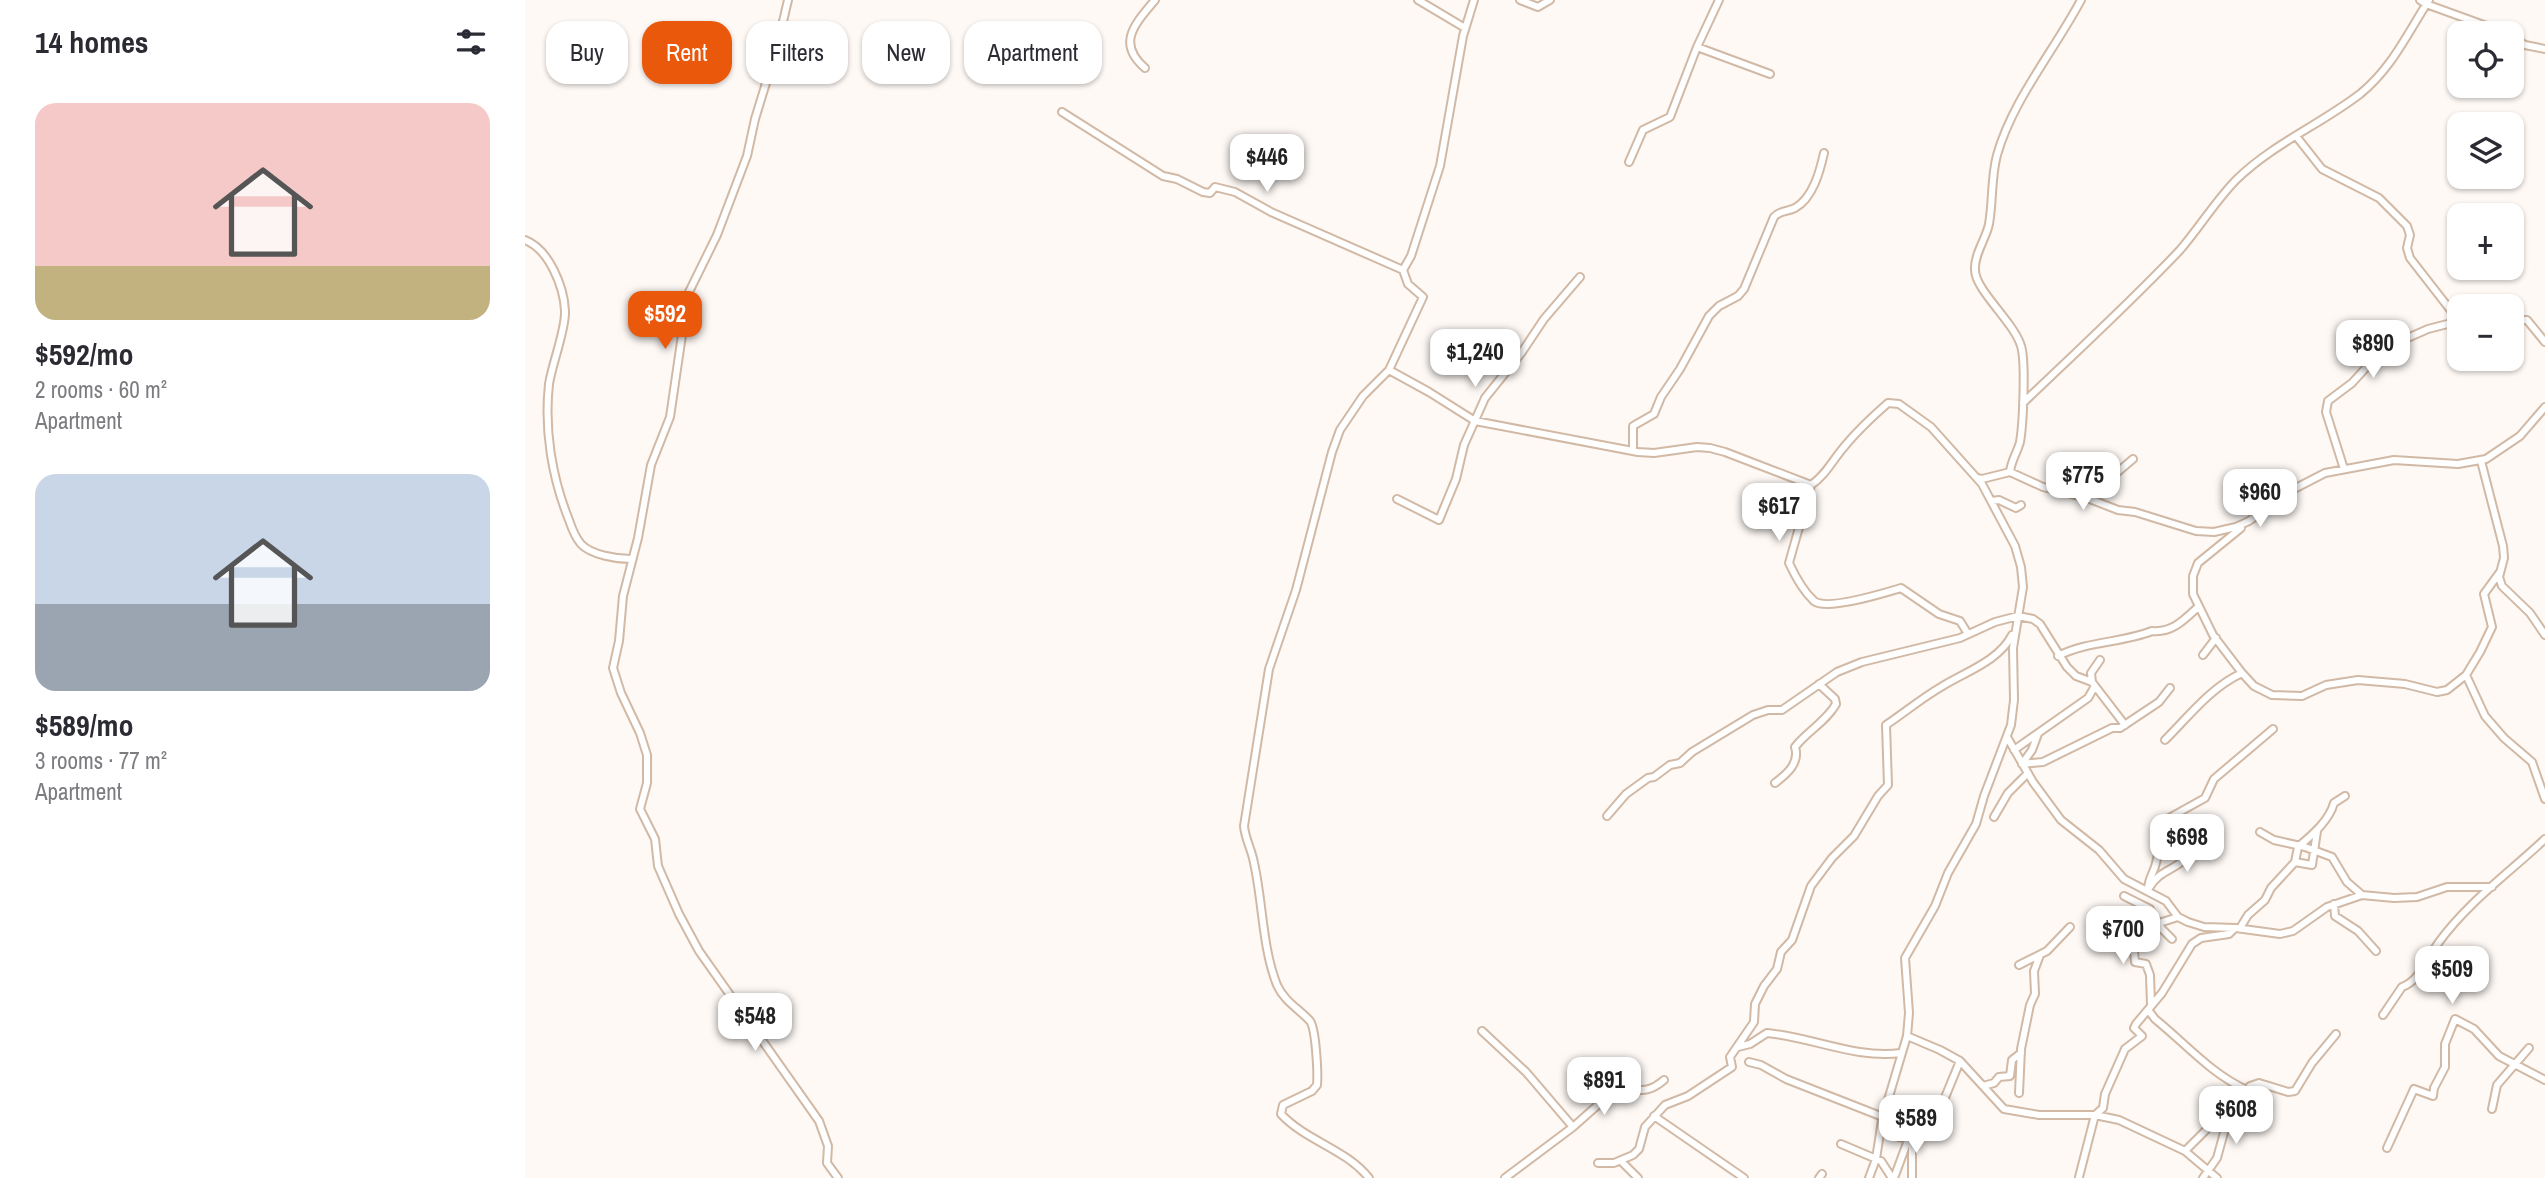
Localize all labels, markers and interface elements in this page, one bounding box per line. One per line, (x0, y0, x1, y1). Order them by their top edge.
chip: Buy (546, 21, 628, 84)
chip: Rent (642, 21, 732, 84)
chip: Filters (746, 21, 848, 84)
chip: New (862, 21, 950, 84)
chip: Apartment (964, 21, 1102, 84)
map controls (2447, 21, 2524, 371)
button: locate (2447, 21, 2524, 98)
text: 14 homes (35, 22, 149, 62)
icon: filters (452, 23, 490, 61)
button: layers (2447, 112, 2524, 189)
pin: $446 (1226, 134, 1308, 194)
text: $446 (1246, 141, 1288, 172)
icon: home (200, 149, 326, 275)
button: + (2447, 203, 2524, 280)
pin: $592 (624, 292, 706, 351)
button: − (2447, 294, 2524, 371)
text: $592 (644, 298, 686, 329)
pin: $890 (2332, 320, 2414, 380)
text: $890 (2352, 327, 2394, 358)
pin: $1,240 (1418, 330, 1532, 389)
text: $592/mo (35, 334, 133, 374)
text: $1,240 (1446, 336, 1504, 367)
text: 2 rooms · 60 m² (35, 374, 167, 405)
text: Apartment (35, 405, 122, 436)
pin: $775 (2042, 452, 2124, 512)
text: $775 (2062, 459, 2104, 490)
pin: $960 (2219, 470, 2301, 529)
text: $960 (2239, 476, 2281, 507)
pin: $617 (1738, 484, 1820, 543)
text: $617 (1758, 490, 1800, 521)
icon: home (200, 520, 326, 646)
text: $589/mo (35, 705, 133, 745)
text: 3 rooms · 77 m² (35, 745, 167, 776)
text: Apartment (35, 776, 122, 807)
pin: $698 (2146, 814, 2228, 874)
text: $698 (2166, 821, 2208, 852)
pin: $700 (2082, 906, 2164, 966)
text: $700 (2102, 913, 2144, 944)
pin: $509 (2411, 946, 2493, 1006)
text: $509 (2431, 953, 2473, 984)
pin: $548 (714, 993, 796, 1053)
text: $548 (734, 1000, 776, 1031)
pin: $891 (1563, 1058, 1645, 1117)
text: $891 (1583, 1064, 1625, 1095)
pin: $608 (2195, 1086, 2277, 1146)
text: $608 (2215, 1093, 2257, 1124)
pin: $589 (1875, 1096, 1957, 1155)
text: $589 (1895, 1102, 1937, 1133)

